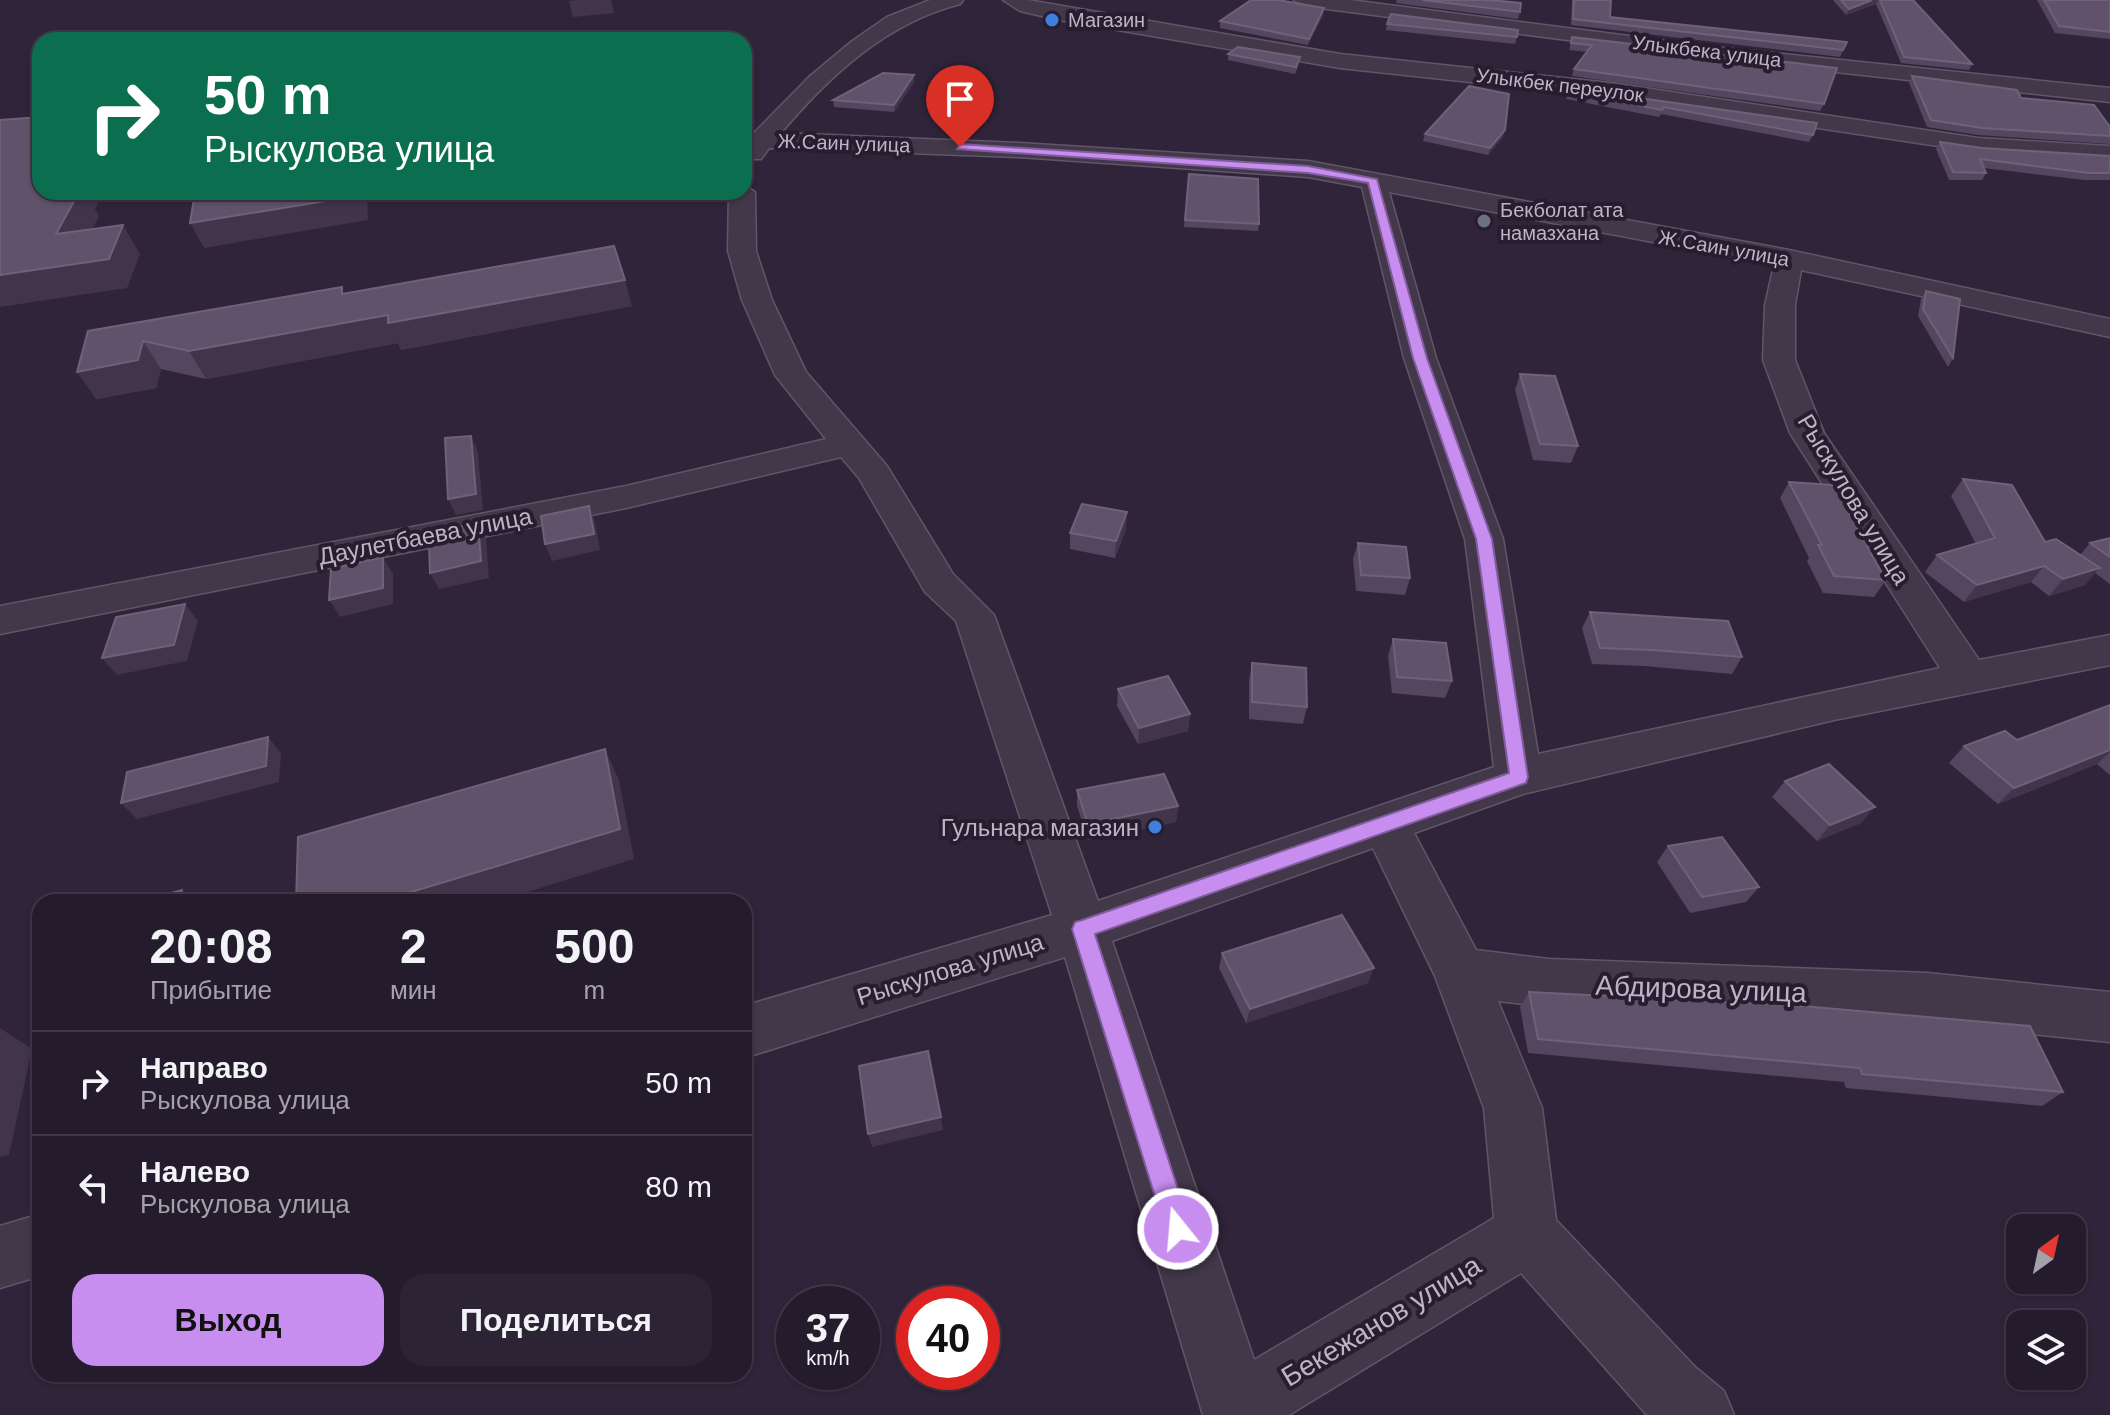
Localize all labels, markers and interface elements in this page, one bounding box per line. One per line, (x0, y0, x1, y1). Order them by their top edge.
place label: Магазин (1068, 9, 1145, 31)
marker: Магазин (1043, 11, 1061, 29)
street label: Улыкбека улица (1631, 31, 1784, 71)
text: 50 m (204, 63, 332, 126)
icon: right (72, 64, 176, 168)
street label: Улыкбек переулок (1475, 64, 1645, 106)
pin (926, 65, 994, 147)
icon: arrive (938, 77, 982, 121)
text: Рыскулова улица (204, 129, 494, 170)
street label: Ж.Саин улица (777, 130, 911, 156)
place label: Бекболат ата намазхана (1500, 199, 1624, 244)
marker: Бекболат ата намазхана (1475, 212, 1493, 230)
street label: Ж.Саин улица (1657, 226, 1792, 270)
street label: Рыскулова улица (1793, 409, 1916, 589)
street label: Даулетбаева улица (316, 502, 535, 570)
place label: Гульнара магазин (941, 814, 1139, 841)
marker: Гульнара магазин (1146, 818, 1164, 836)
text: 20:08 (150, 920, 272, 973)
text: 2 (400, 920, 427, 973)
text: 500 (554, 920, 634, 973)
street label: Рыскулова улица (853, 928, 1047, 1010)
street label: Абдирова улица (1595, 970, 1808, 1008)
text: Прибытие (150, 975, 272, 1005)
text: мин (390, 975, 437, 1005)
text: m (584, 975, 605, 1005)
text: Направо (140, 1051, 268, 1084)
icon: right (72, 1061, 116, 1105)
text: 50 m (645, 1066, 712, 1099)
text: Рыскулова улица (140, 1085, 350, 1115)
text: Налево (140, 1155, 250, 1188)
icon: left (72, 1165, 116, 1209)
text: 80 m (645, 1170, 712, 1203)
position arrow (1136, 1187, 1220, 1271)
text: Рыскулова улица (140, 1189, 350, 1219)
north arrow (2006, 1214, 2086, 1294)
map controls (2006, 1214, 2086, 1390)
street label: Бекежанов улица (1276, 1249, 1487, 1393)
button: Выход (72, 1274, 384, 1366)
button: Поделиться (400, 1274, 712, 1366)
speed limit sign: 40 (896, 1286, 1000, 1390)
text: 37 (806, 1306, 850, 1350)
button: layers (2006, 1310, 2086, 1390)
text: km/h (806, 1347, 850, 1369)

